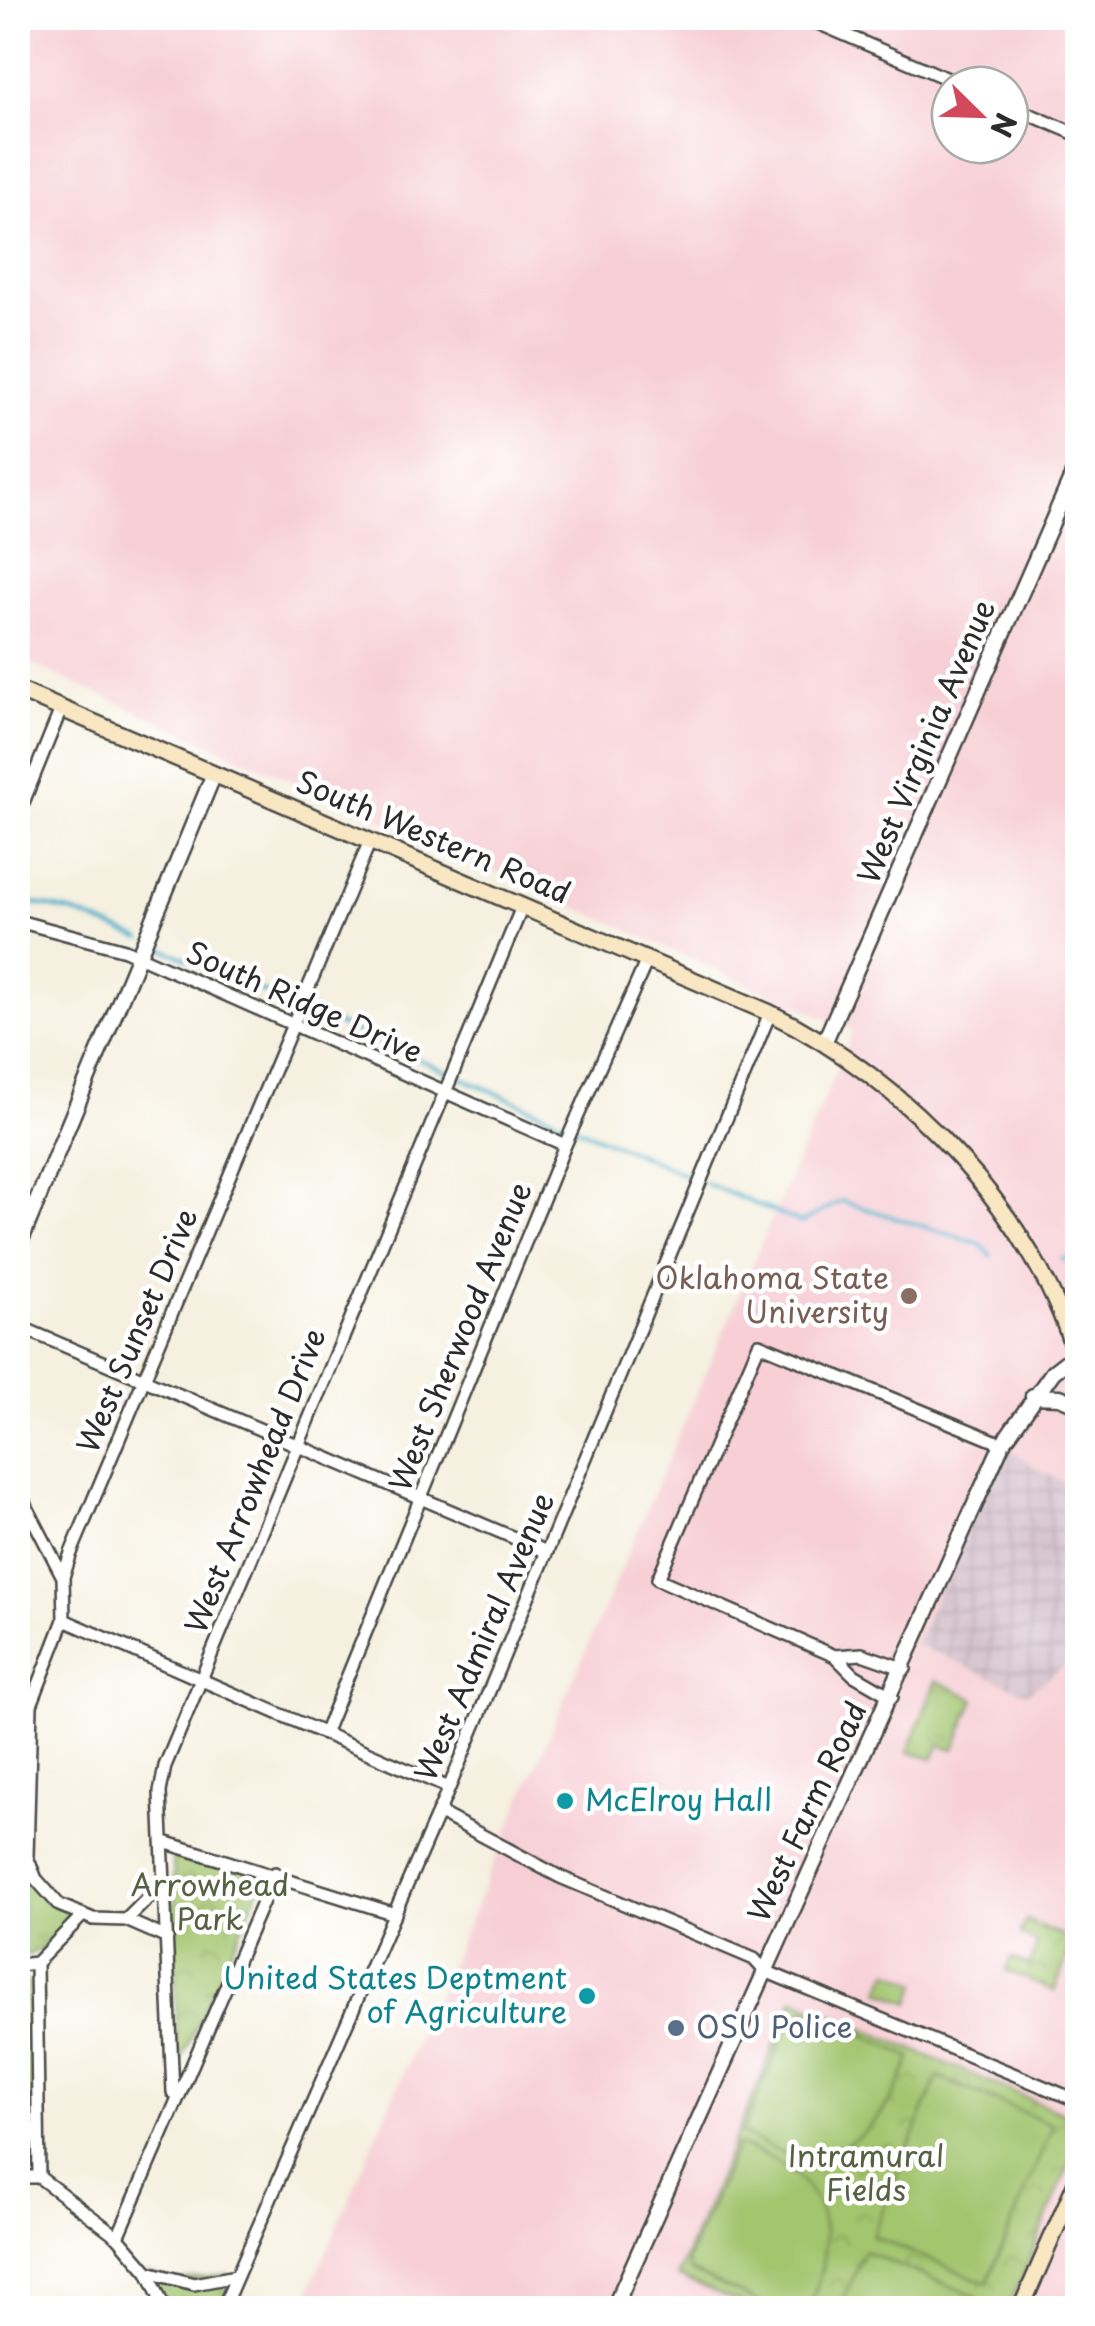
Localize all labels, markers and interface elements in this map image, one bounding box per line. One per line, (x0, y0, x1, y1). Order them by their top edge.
north arrow (930, 65, 1030, 165)
text: N (980, 107, 1029, 144)
street label: West Virginia Avenue (844, 592, 1005, 890)
street label: South Western Road (290, 758, 578, 914)
street label: South Ridge Drive (180, 928, 430, 1073)
street label: West Sherwood Avenue (376, 1175, 541, 1498)
street label: West Sunset Drive (64, 1201, 208, 1460)
place label: Oklahoma State University (655, 1254, 889, 1333)
marker: Oklahoma State University (898, 1285, 920, 1307)
street label: West Arrowhead Drive (172, 1321, 336, 1640)
street label: West Admiral Avenue (401, 1485, 564, 1787)
street label: West Farm Road (735, 1693, 877, 1929)
place label: McElroy Hall (585, 1776, 772, 1821)
marker: McElroy Hall (554, 1790, 576, 1812)
park label: Arrowhead Park (131, 1861, 289, 1940)
place label: United States Deptment of Agriculture (223, 1954, 567, 2033)
marker: United States Deptment of Agriculture (576, 1985, 598, 2007)
place label: OSU Police (696, 2003, 852, 2048)
marker: OSU Police (665, 2017, 687, 2039)
park label: Intramural Fields (788, 2132, 944, 2211)

